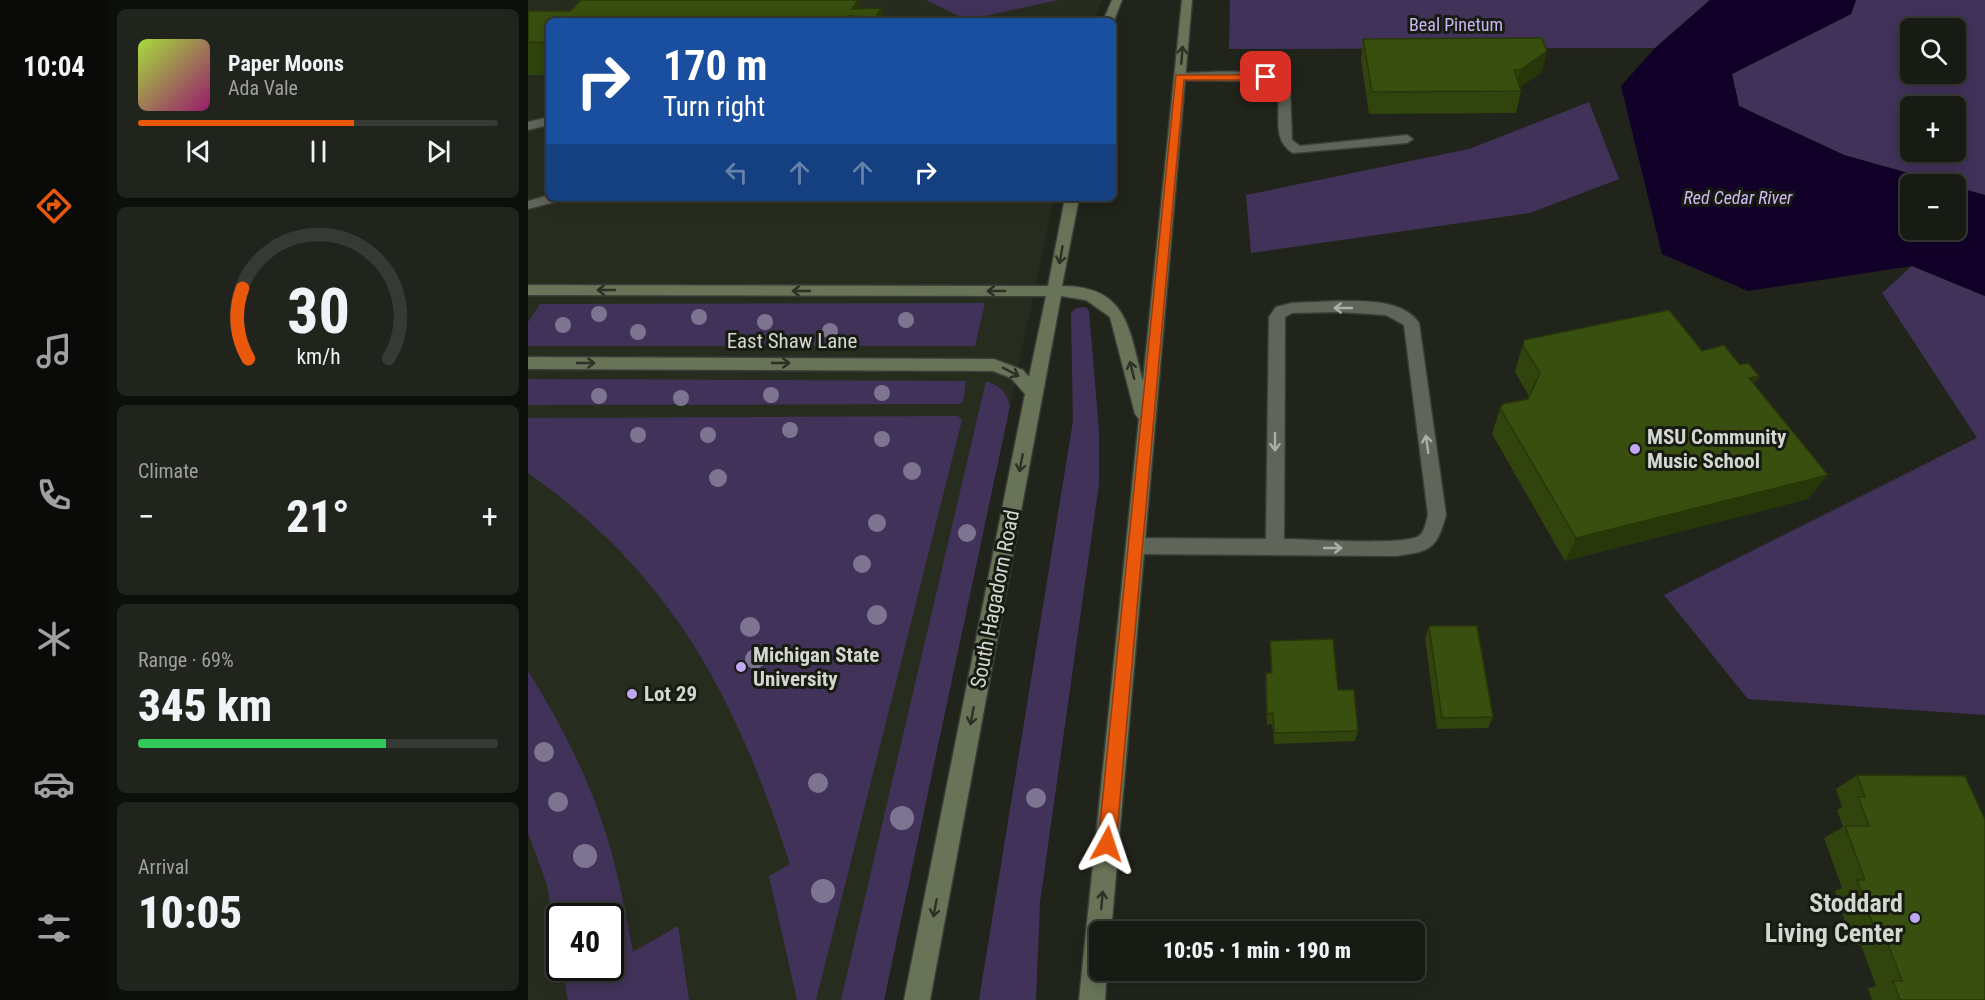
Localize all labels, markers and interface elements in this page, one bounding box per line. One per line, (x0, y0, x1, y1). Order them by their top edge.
park label: Beal Pinetum (1409, 14, 1503, 35)
map controls (1900, 18, 1966, 240)
button: search (1900, 18, 1966, 84)
text: 170 m (663, 41, 768, 90)
icon: right (564, 42, 642, 120)
one-way arrow (1177, 46, 1188, 66)
text: 10:04 (23, 51, 85, 83)
text: Paper Moons (228, 51, 344, 76)
pin (1240, 51, 1291, 102)
icon: arrive (1249, 60, 1282, 93)
text: Ada Vale (228, 76, 298, 100)
text: Turn right (663, 91, 765, 123)
button: + (1900, 96, 1966, 162)
icon: previous (182, 135, 215, 168)
icon: pause (302, 135, 335, 168)
icon: next (422, 135, 455, 168)
icon: left (720, 156, 753, 189)
icon: ahead (783, 156, 816, 189)
icon: ahead (846, 156, 879, 189)
icon: right (909, 156, 942, 189)
button: − (1900, 174, 1966, 240)
icon: directions (33, 185, 75, 227)
water label: Red Cedar River (1684, 187, 1793, 208)
one-way arrow (1055, 245, 1066, 265)
text: 30 (286, 275, 350, 348)
one-way arrow (596, 284, 616, 296)
one-way arrow (791, 285, 811, 297)
one-way arrow (986, 285, 1006, 297)
one-way arrow (1334, 302, 1354, 314)
street label: East Shaw Lane (727, 329, 858, 353)
icon: music (33, 330, 75, 372)
text: km/h (296, 344, 340, 369)
one-way arrow (576, 357, 596, 369)
one-way arrow (771, 357, 791, 369)
one-way arrow (1126, 361, 1138, 380)
one-way arrow (1002, 366, 1019, 378)
place label: MSU Community Music School (1647, 425, 1787, 473)
one-way arrow (1269, 432, 1281, 452)
one-way arrow (1422, 434, 1433, 454)
marker: MSU Community Music School (1628, 442, 1642, 456)
one-way arrow (1015, 453, 1026, 472)
text: Climate (138, 459, 198, 483)
icon: phone (33, 474, 75, 516)
text: 21° (286, 490, 350, 543)
text: − (138, 497, 155, 536)
text: + (482, 497, 498, 536)
street label: South Hagadorn Road (966, 508, 1024, 690)
one-way arrow (1323, 542, 1343, 554)
icon: climate (33, 618, 75, 660)
place label: Michigan State University (753, 643, 879, 691)
text: Range · 69% (138, 648, 234, 672)
marker: Michigan State University (734, 660, 748, 674)
text: 345 km (138, 679, 272, 732)
place label: Lot 29 (644, 682, 697, 706)
marker: Lot 29 (625, 687, 639, 701)
one-way arrow (966, 706, 977, 725)
icon: car (33, 763, 75, 805)
position arrow (1075, 812, 1139, 876)
text: Arrival (138, 855, 189, 879)
text: 10:05 (138, 886, 242, 939)
place label: Stoddard Living Center (1765, 888, 1903, 948)
one-way arrow (1097, 890, 1108, 910)
one-way arrow (929, 897, 940, 917)
speed limit sign: 40 (546, 903, 624, 981)
icon: filters (33, 907, 75, 949)
marker: Stoddard Living Center (1908, 911, 1922, 925)
text: 10:05 · 1 min · 190 m (1163, 938, 1351, 963)

